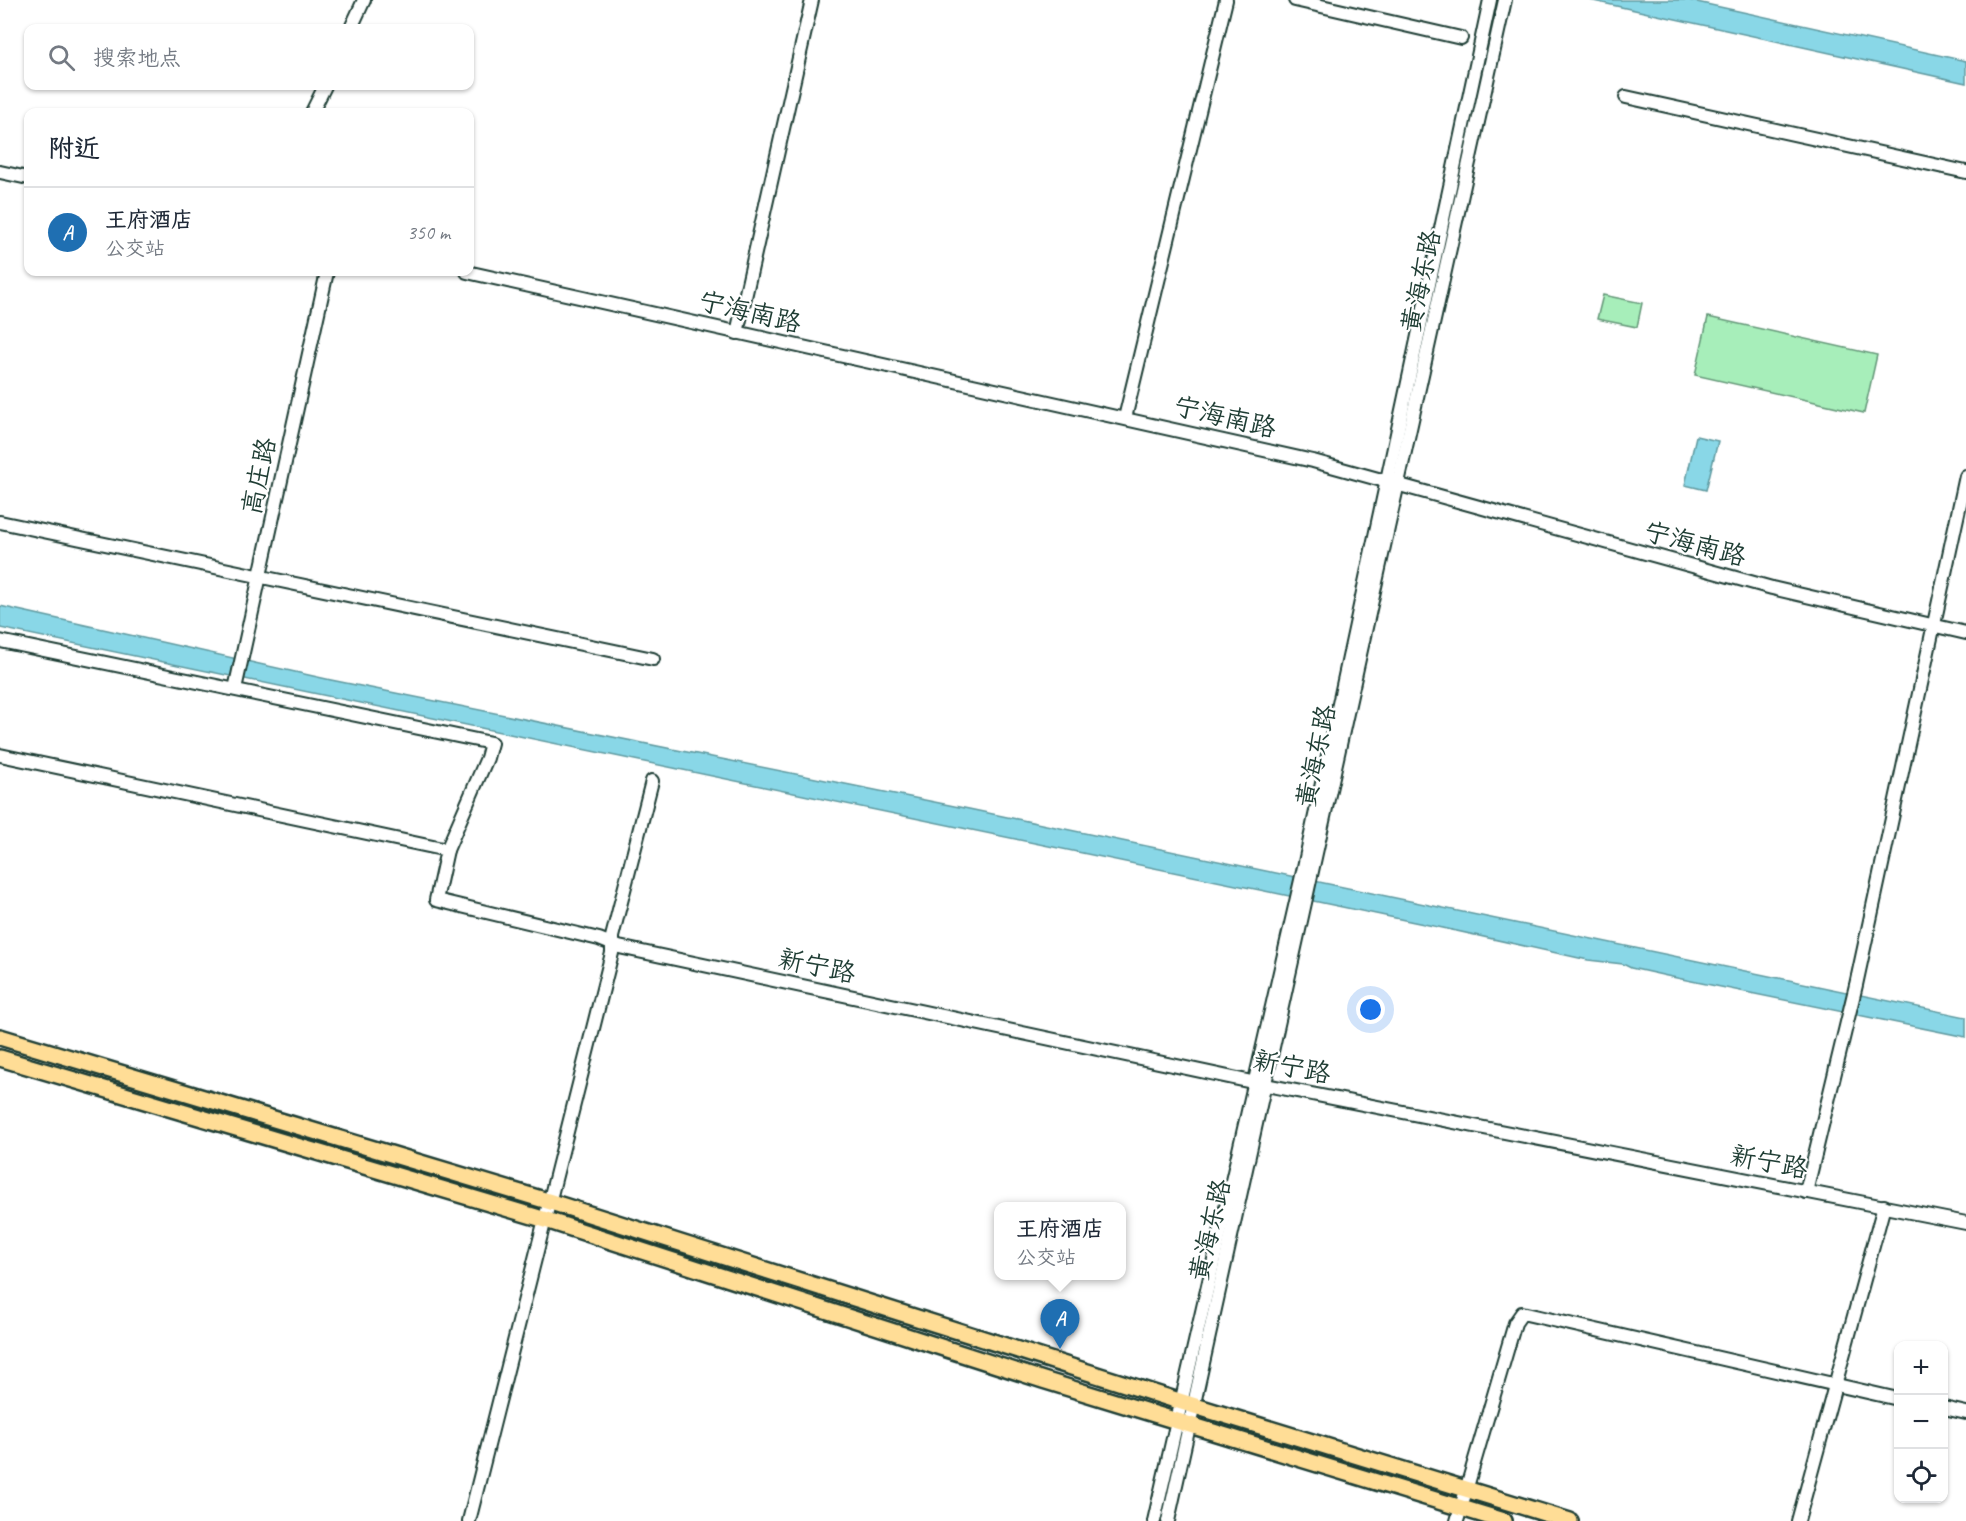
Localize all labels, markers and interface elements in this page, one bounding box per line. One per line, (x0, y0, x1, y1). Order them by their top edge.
search box (24, 24, 474, 90)
icon: search (45, 41, 78, 74)
text: 搜索地点 (93, 44, 181, 72)
text: 附近 (48, 132, 100, 165)
text: 王府酒店 (105, 206, 193, 234)
text: A (62, 220, 73, 245)
text: 350 m (407, 220, 450, 245)
street label: 黄海东路 (1394, 227, 1448, 335)
text: 公交站 (105, 236, 165, 261)
street label: 宁海南路 (696, 284, 804, 340)
street label: 宁海南路 (1171, 389, 1279, 445)
street label: 高庄路 (235, 434, 283, 518)
street label: 宁海南路 (1640, 515, 1750, 573)
street label: 黄海东路 (1289, 702, 1343, 810)
street label: 新宁路 (775, 942, 859, 990)
your location (1356, 995, 1385, 1024)
street label: 新宁路 (1251, 1043, 1333, 1091)
street label: 新宁路 (1728, 1138, 1810, 1186)
street label: 黄海东路 (1182, 1176, 1238, 1284)
popup (994, 1202, 1126, 1280)
text: 王府酒店 (1016, 1215, 1104, 1243)
text: 公交站 (1016, 1245, 1076, 1270)
pin: A (1040, 1300, 1080, 1349)
map controls (1894, 1341, 1948, 1503)
button: + (1894, 1341, 1948, 1395)
button: − (1894, 1395, 1948, 1449)
button: locate (1894, 1449, 1948, 1503)

